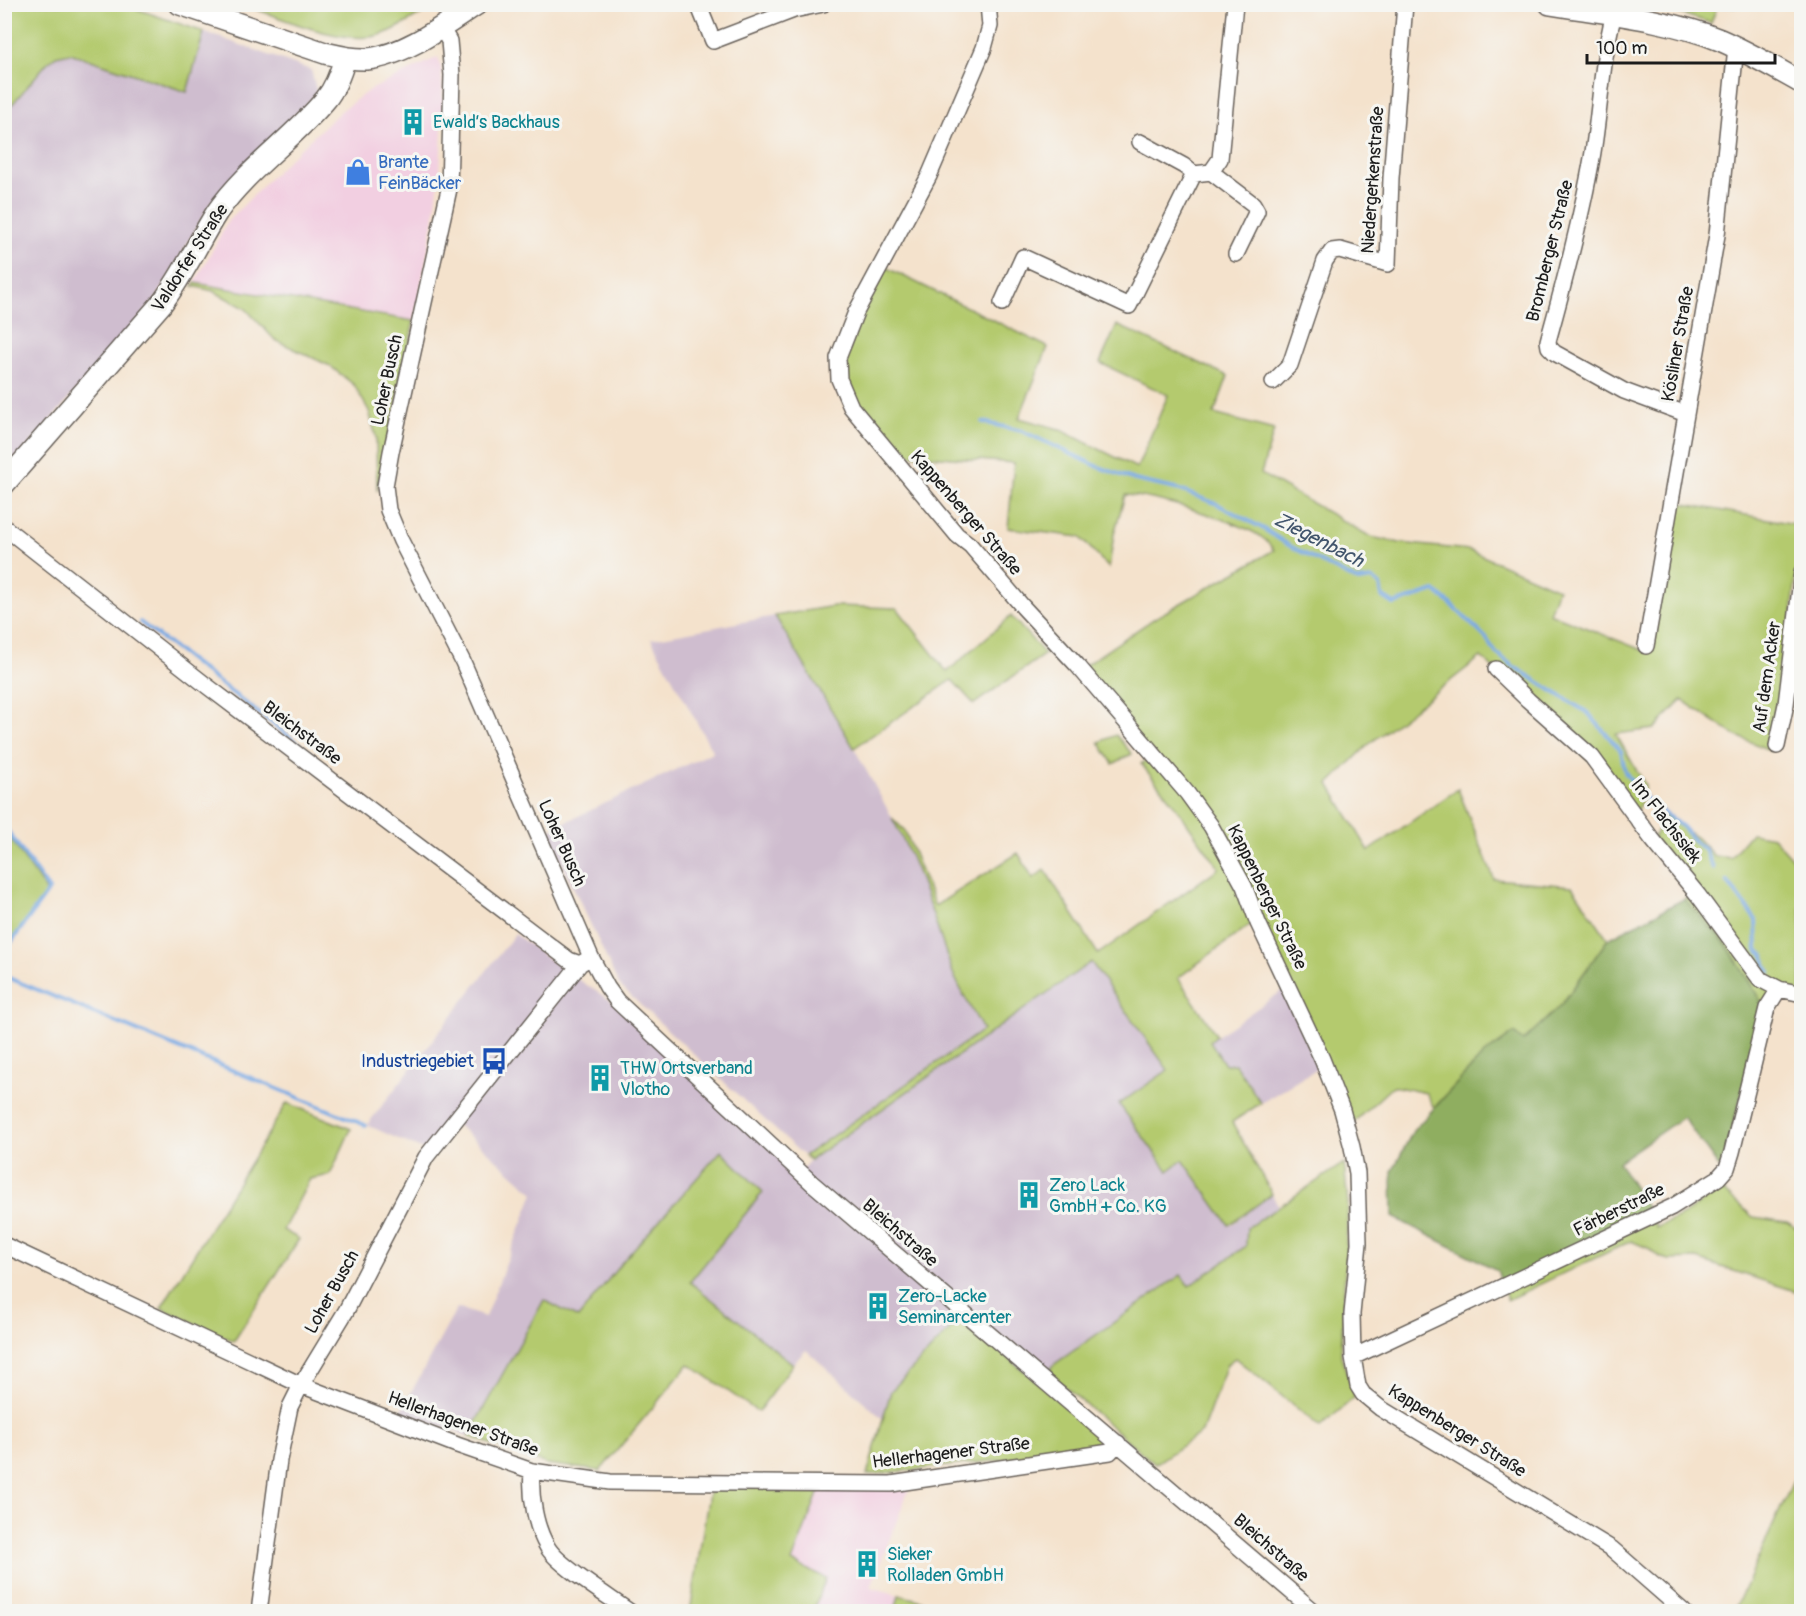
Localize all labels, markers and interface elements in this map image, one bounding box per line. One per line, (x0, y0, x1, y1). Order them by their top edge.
scale bar (1587, 27, 1774, 65)
text: 100 m (1596, 37, 1648, 60)
street label: Niedergerkenstraße (1356, 105, 1390, 254)
building icon: Ewald’s Backhaus (398, 107, 428, 137)
place label: Ewald’s Backhaus (433, 111, 560, 134)
place label: Brante FeinBäcker (378, 151, 462, 195)
shop icon: Brante FeinBäcker (343, 157, 373, 187)
street label: Bromberger Straße (1521, 178, 1579, 324)
street label: Valdorfer Straße (146, 199, 234, 317)
street label: Kösliner Straße (1657, 284, 1699, 403)
street label: Loher Busch (366, 332, 408, 428)
street label: Kappenberger Straße (905, 446, 1027, 580)
water label: Ziegenbach (1270, 507, 1369, 574)
street label: Auf dem Acker (1748, 619, 1786, 734)
street label: Bleichstraße (258, 696, 346, 770)
street label: Im Flachssiek (1626, 774, 1707, 869)
street label: Loher Busch (533, 796, 591, 890)
street label: Kappenberger Straße (1222, 821, 1312, 973)
bus stop icon: Industriegebiet (479, 1046, 509, 1076)
place label: Industriegebiet (361, 1050, 475, 1073)
place label: THW Ortsverband Vlotho (620, 1057, 753, 1101)
building icon: THW Ortsverband Vlotho (585, 1063, 615, 1093)
place label: Zero Lack GmbH + Co. KG (1049, 1174, 1167, 1218)
street label: Färberstraße (1570, 1178, 1669, 1242)
building icon: Zero Lack GmbH + Co. KG (1014, 1180, 1044, 1210)
street label: Bleichstraße (857, 1194, 943, 1272)
street label: Loher Busch (300, 1246, 364, 1338)
place label: Zero-Lacke Seminarcenter (898, 1285, 1012, 1329)
building icon: Zero-Lacke Seminarcenter (863, 1291, 893, 1321)
street label: Kappenberger Straße (1384, 1379, 1530, 1483)
street label: Hellerhagener Straße (385, 1386, 541, 1462)
street label: Hellerhagener Straße (871, 1432, 1031, 1474)
street label: Bleichstraße (1228, 1509, 1314, 1587)
place label: Sieker Rolladen GmbH (887, 1543, 1004, 1587)
building icon: Sieker Rolladen GmbH (852, 1549, 882, 1579)

